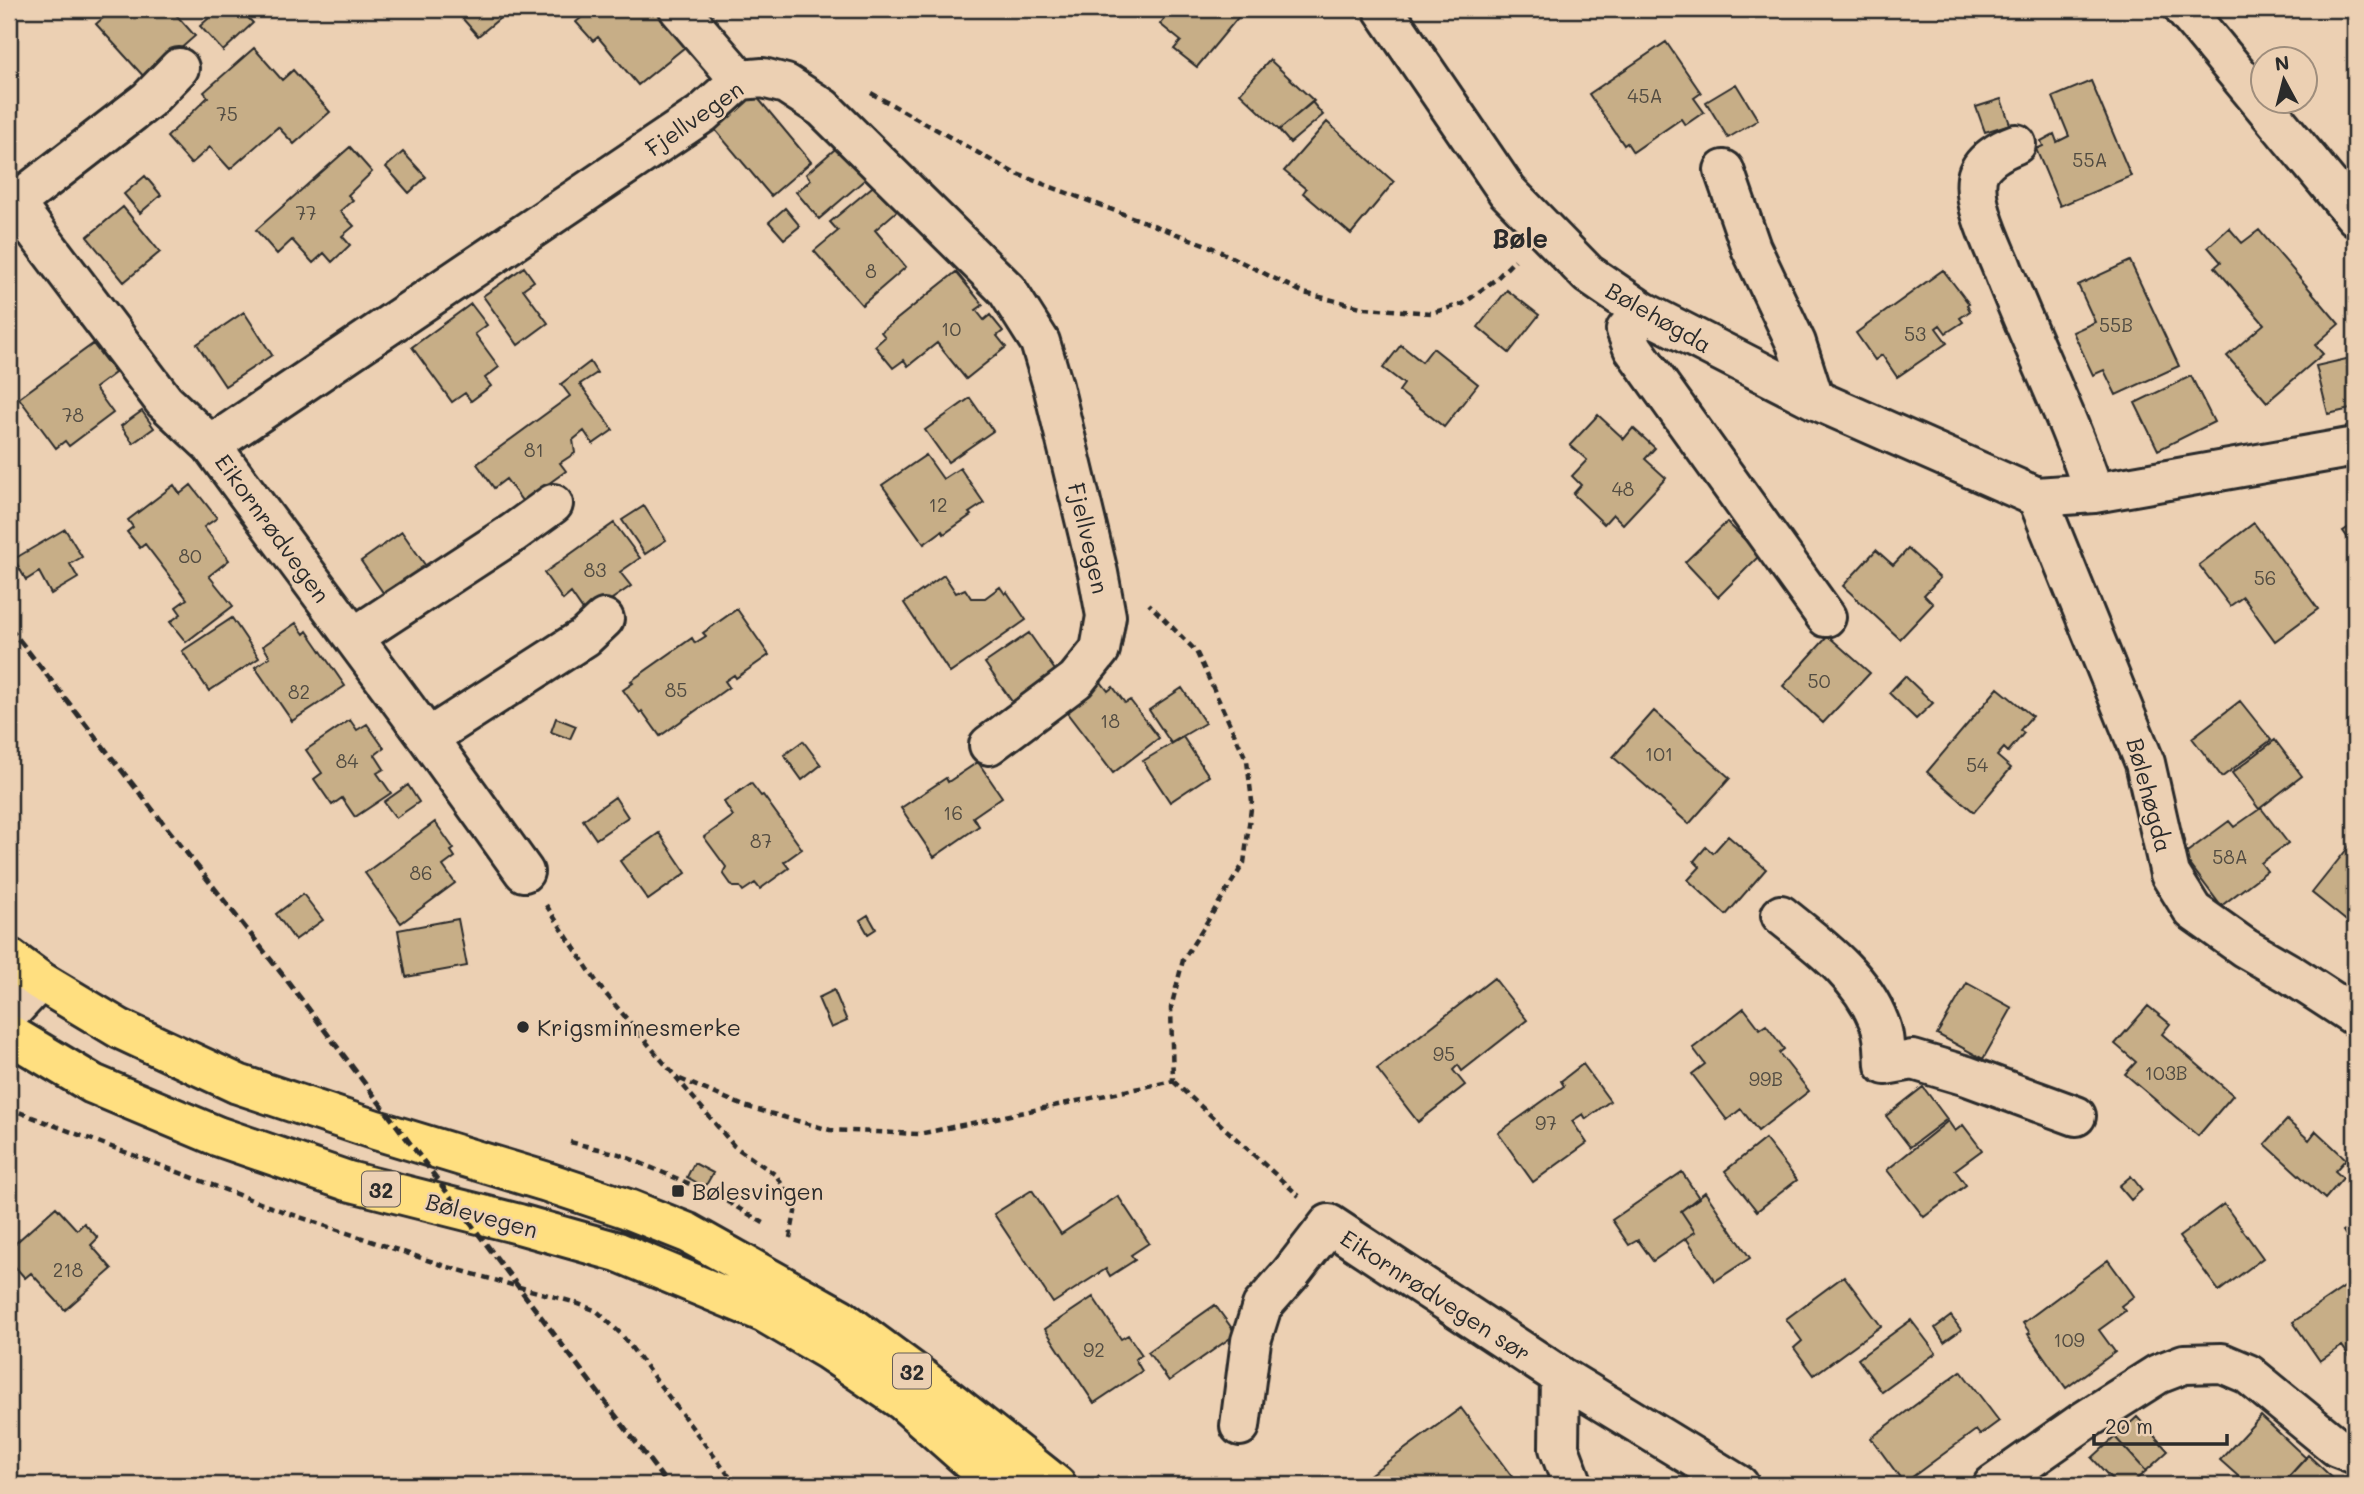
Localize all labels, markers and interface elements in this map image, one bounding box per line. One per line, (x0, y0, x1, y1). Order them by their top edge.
north arrow (2248, 46, 2318, 116)
text: N (2273, 49, 2291, 76)
street label: Fjellvegen (639, 73, 749, 163)
house number: 45A (1627, 83, 1663, 108)
house number: 75 (216, 101, 238, 126)
house number: 55A (2072, 147, 2108, 172)
house number: 77 (295, 200, 317, 225)
district label: Bøle (1492, 221, 1548, 255)
house number: 8 (865, 258, 877, 283)
street label: Bølehøgda (1601, 275, 1717, 359)
house number: 55B (2099, 312, 2133, 337)
house number: 10 (941, 316, 961, 341)
house number: 53 (1904, 321, 1926, 346)
house number: 78 (62, 402, 84, 427)
house number: 81 (524, 437, 544, 462)
street label: Eikornrødvegen (209, 448, 337, 608)
house number: 48 (1612, 476, 1634, 501)
street label: Fjellvegen (1062, 480, 1116, 596)
house number: 12 (928, 492, 948, 517)
house number: 80 (178, 543, 202, 568)
house number: 83 (584, 557, 606, 582)
house number: 56 (2254, 565, 2276, 590)
house number: 50 (1808, 668, 1831, 693)
house number: 85 (665, 677, 687, 702)
house number: 82 (288, 679, 310, 704)
house number: 18 (1100, 708, 1120, 733)
street label: Bølehøgda (2120, 735, 2180, 855)
house number: 101 (1645, 741, 1673, 766)
house number: 84 (336, 748, 358, 773)
house number: 54 (1966, 752, 1988, 777)
house number: 16 (943, 800, 963, 825)
house number: 87 (750, 828, 772, 853)
house number: 58A (2212, 844, 2248, 869)
house number: 86 (410, 860, 432, 885)
place label: Krigsminnesmerke (537, 1012, 741, 1042)
marker: Krigsminnesmerke (515, 1019, 531, 1035)
house number: 95 (1433, 1041, 1455, 1066)
house number: 103B (2144, 1060, 2188, 1085)
house number: 99B (1749, 1066, 1783, 1091)
house number: 97 (1535, 1110, 1557, 1135)
road number: 32 (362, 1172, 400, 1206)
place label: Bølesvingen (692, 1176, 824, 1206)
marker: Bølesvingen (670, 1183, 686, 1199)
street label: Bølevegen (423, 1186, 541, 1244)
street label: Eikornrødvegen sør (1335, 1222, 1537, 1368)
house number: 218 (53, 1257, 83, 1282)
house number: 109 (2053, 1327, 2085, 1352)
house number: 92 (1083, 1337, 1105, 1362)
road number: 32 (893, 1354, 931, 1388)
scale bar (2094, 1403, 2228, 1447)
text: 20 m (2105, 1412, 2153, 1439)

